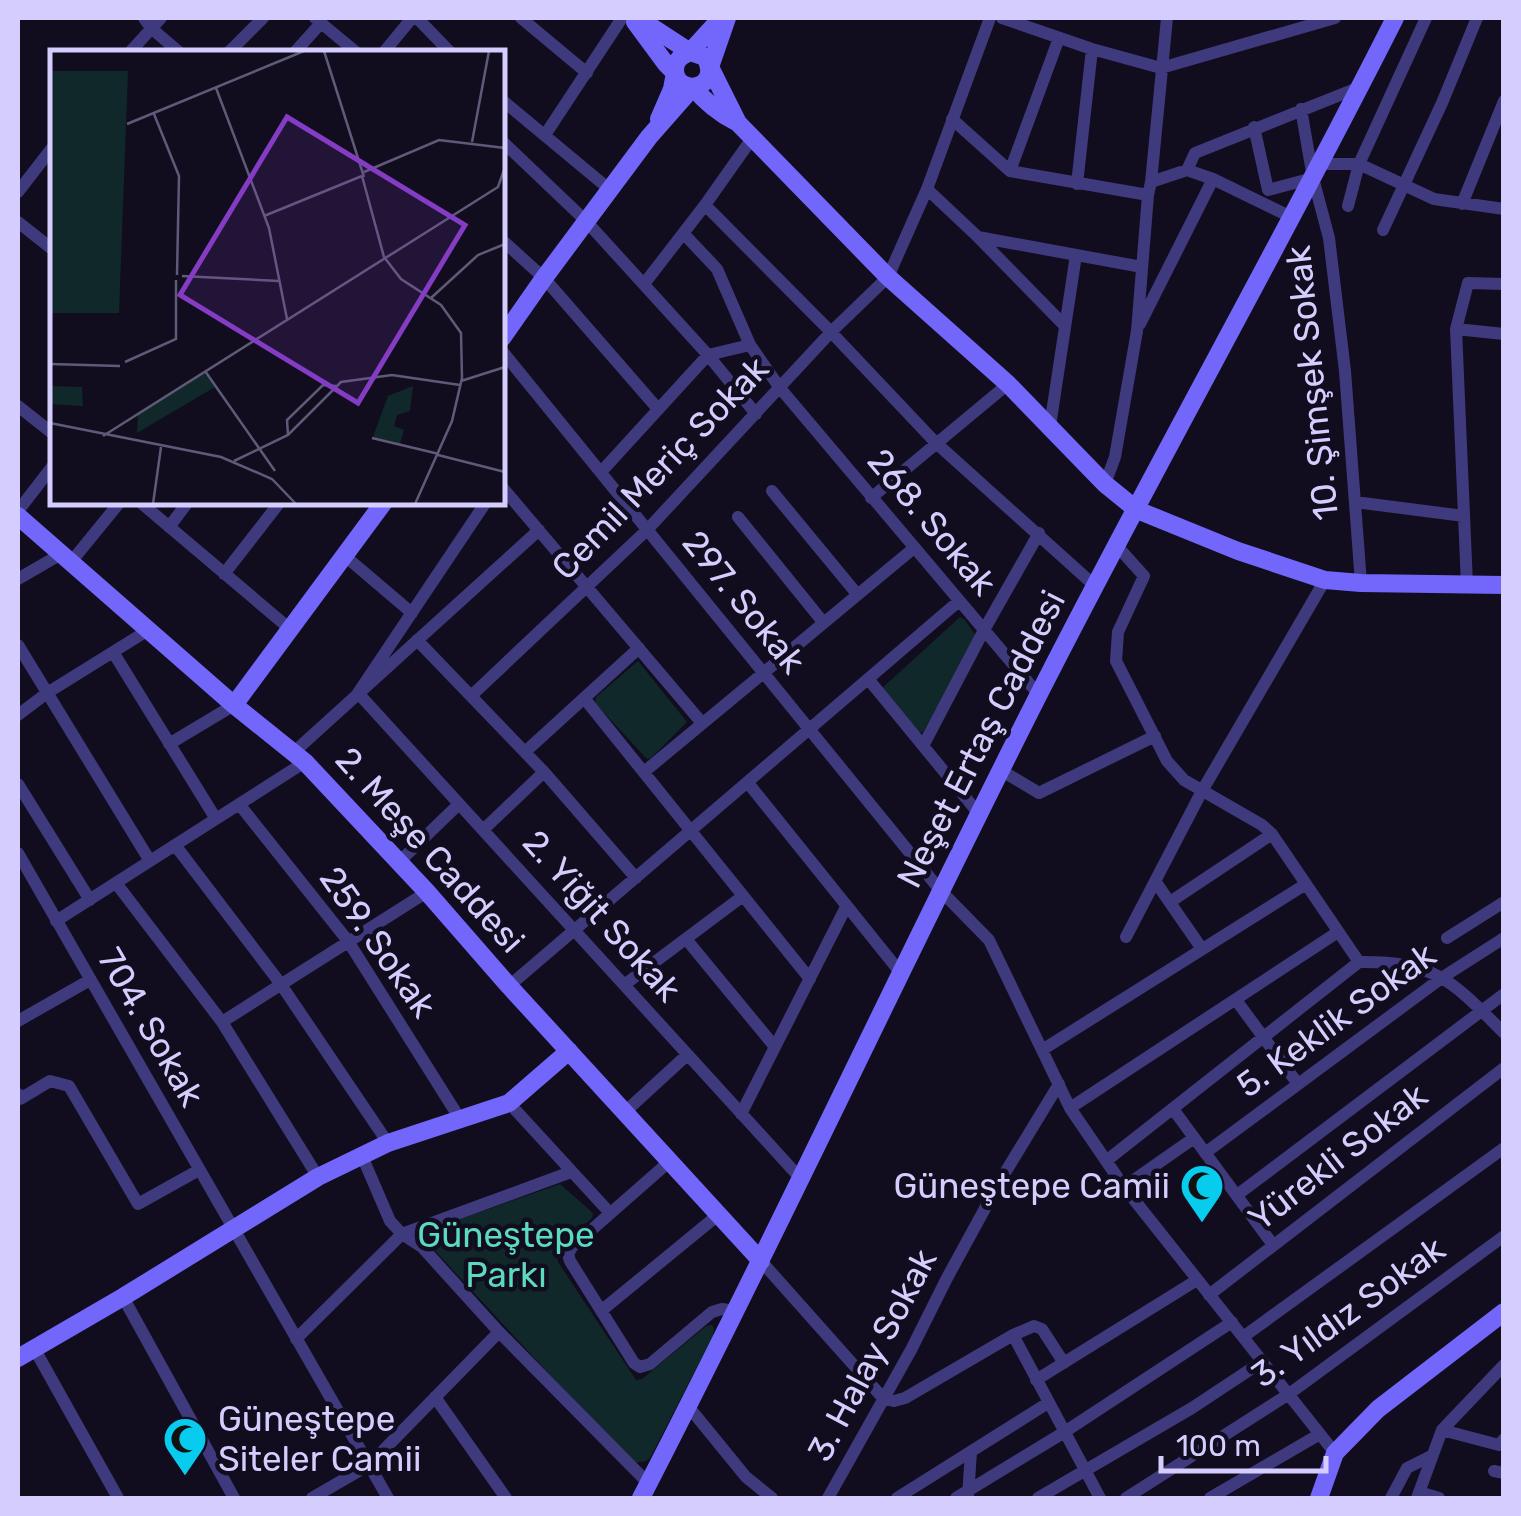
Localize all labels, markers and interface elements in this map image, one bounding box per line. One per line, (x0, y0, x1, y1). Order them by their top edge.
inset map (50, 50, 505, 505)
street label: 10. Şimşek Sokak (1277, 244, 1347, 522)
street label: Cemil Meriç Sokak (543, 348, 777, 588)
street label: 268. Sokak (859, 440, 1005, 604)
street label: 297. Sokak (674, 522, 814, 682)
street label: Neşet Ertaş Caddesi (888, 583, 1074, 895)
street label: 2. Meşe Caddesi (327, 739, 533, 961)
street label: 2. Yiğit Sokak (514, 822, 690, 1010)
street label: 259. Sokak (311, 859, 445, 1025)
street label: 5. Keklik Sokak (1228, 934, 1444, 1106)
street label: 704. Sokak (89, 940, 213, 1114)
street label: Yürekli Sokak (1241, 1074, 1435, 1240)
mosque icon: Güneştepe Camii (1179, 1163, 1225, 1224)
place label: Güneştepe Camii (893, 1165, 1170, 1207)
park label: Güneştepe Parkı (417, 1214, 595, 1296)
street label: 3. Yıldız Sokak (1243, 1228, 1453, 1396)
street label: 3. Halay Sokak (799, 1242, 945, 1468)
place label: Güneştepe Siteler Camii (218, 1398, 421, 1480)
scale bar (1161, 1411, 1326, 1473)
mosque icon: Güneştepe Siteler Camii (162, 1416, 208, 1477)
text: 100 m (1176, 1428, 1261, 1464)

